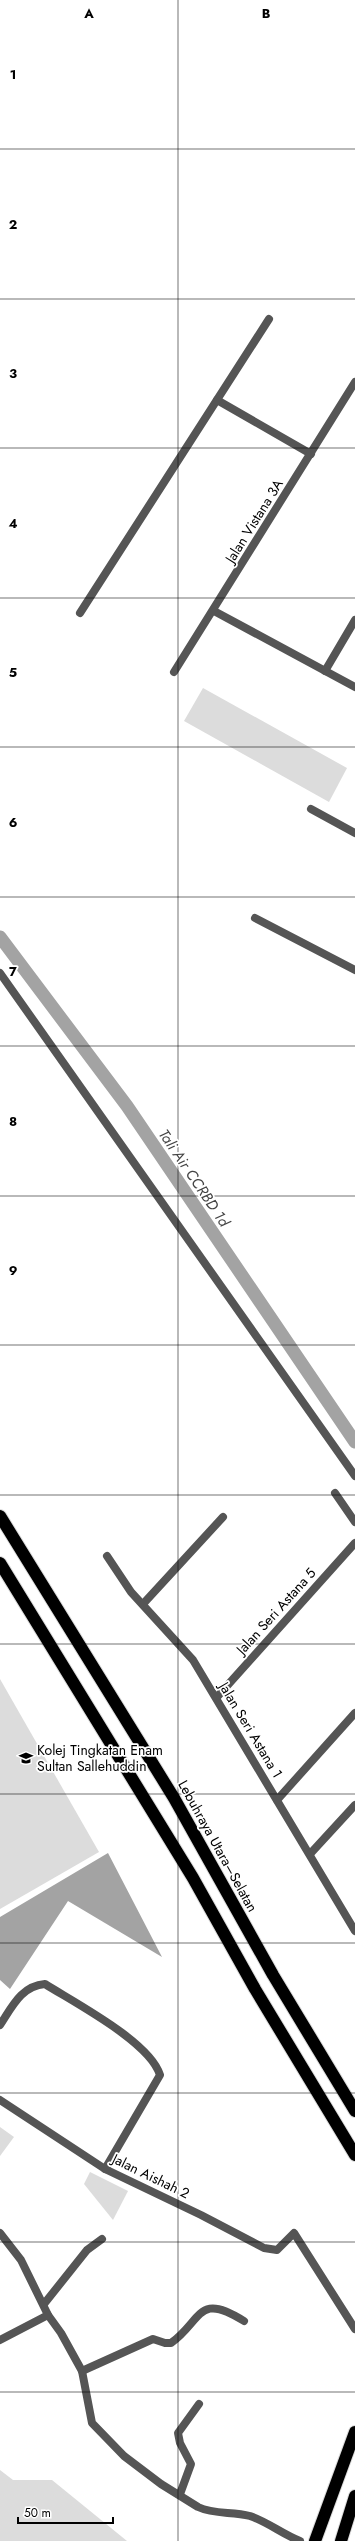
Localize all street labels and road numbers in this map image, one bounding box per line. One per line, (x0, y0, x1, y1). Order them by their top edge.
street label: Jalan Vistana 3A (219, 475, 288, 568)
street label: Jalan Seri Astana 5 (230, 1563, 320, 1660)
street label: Jalan Seri Astana 1 (213, 1677, 288, 1782)
street label: Lebuhraya Utara–Selatan (173, 1777, 263, 1915)
street label: Jalan Aishah 2 (107, 2148, 193, 2203)

